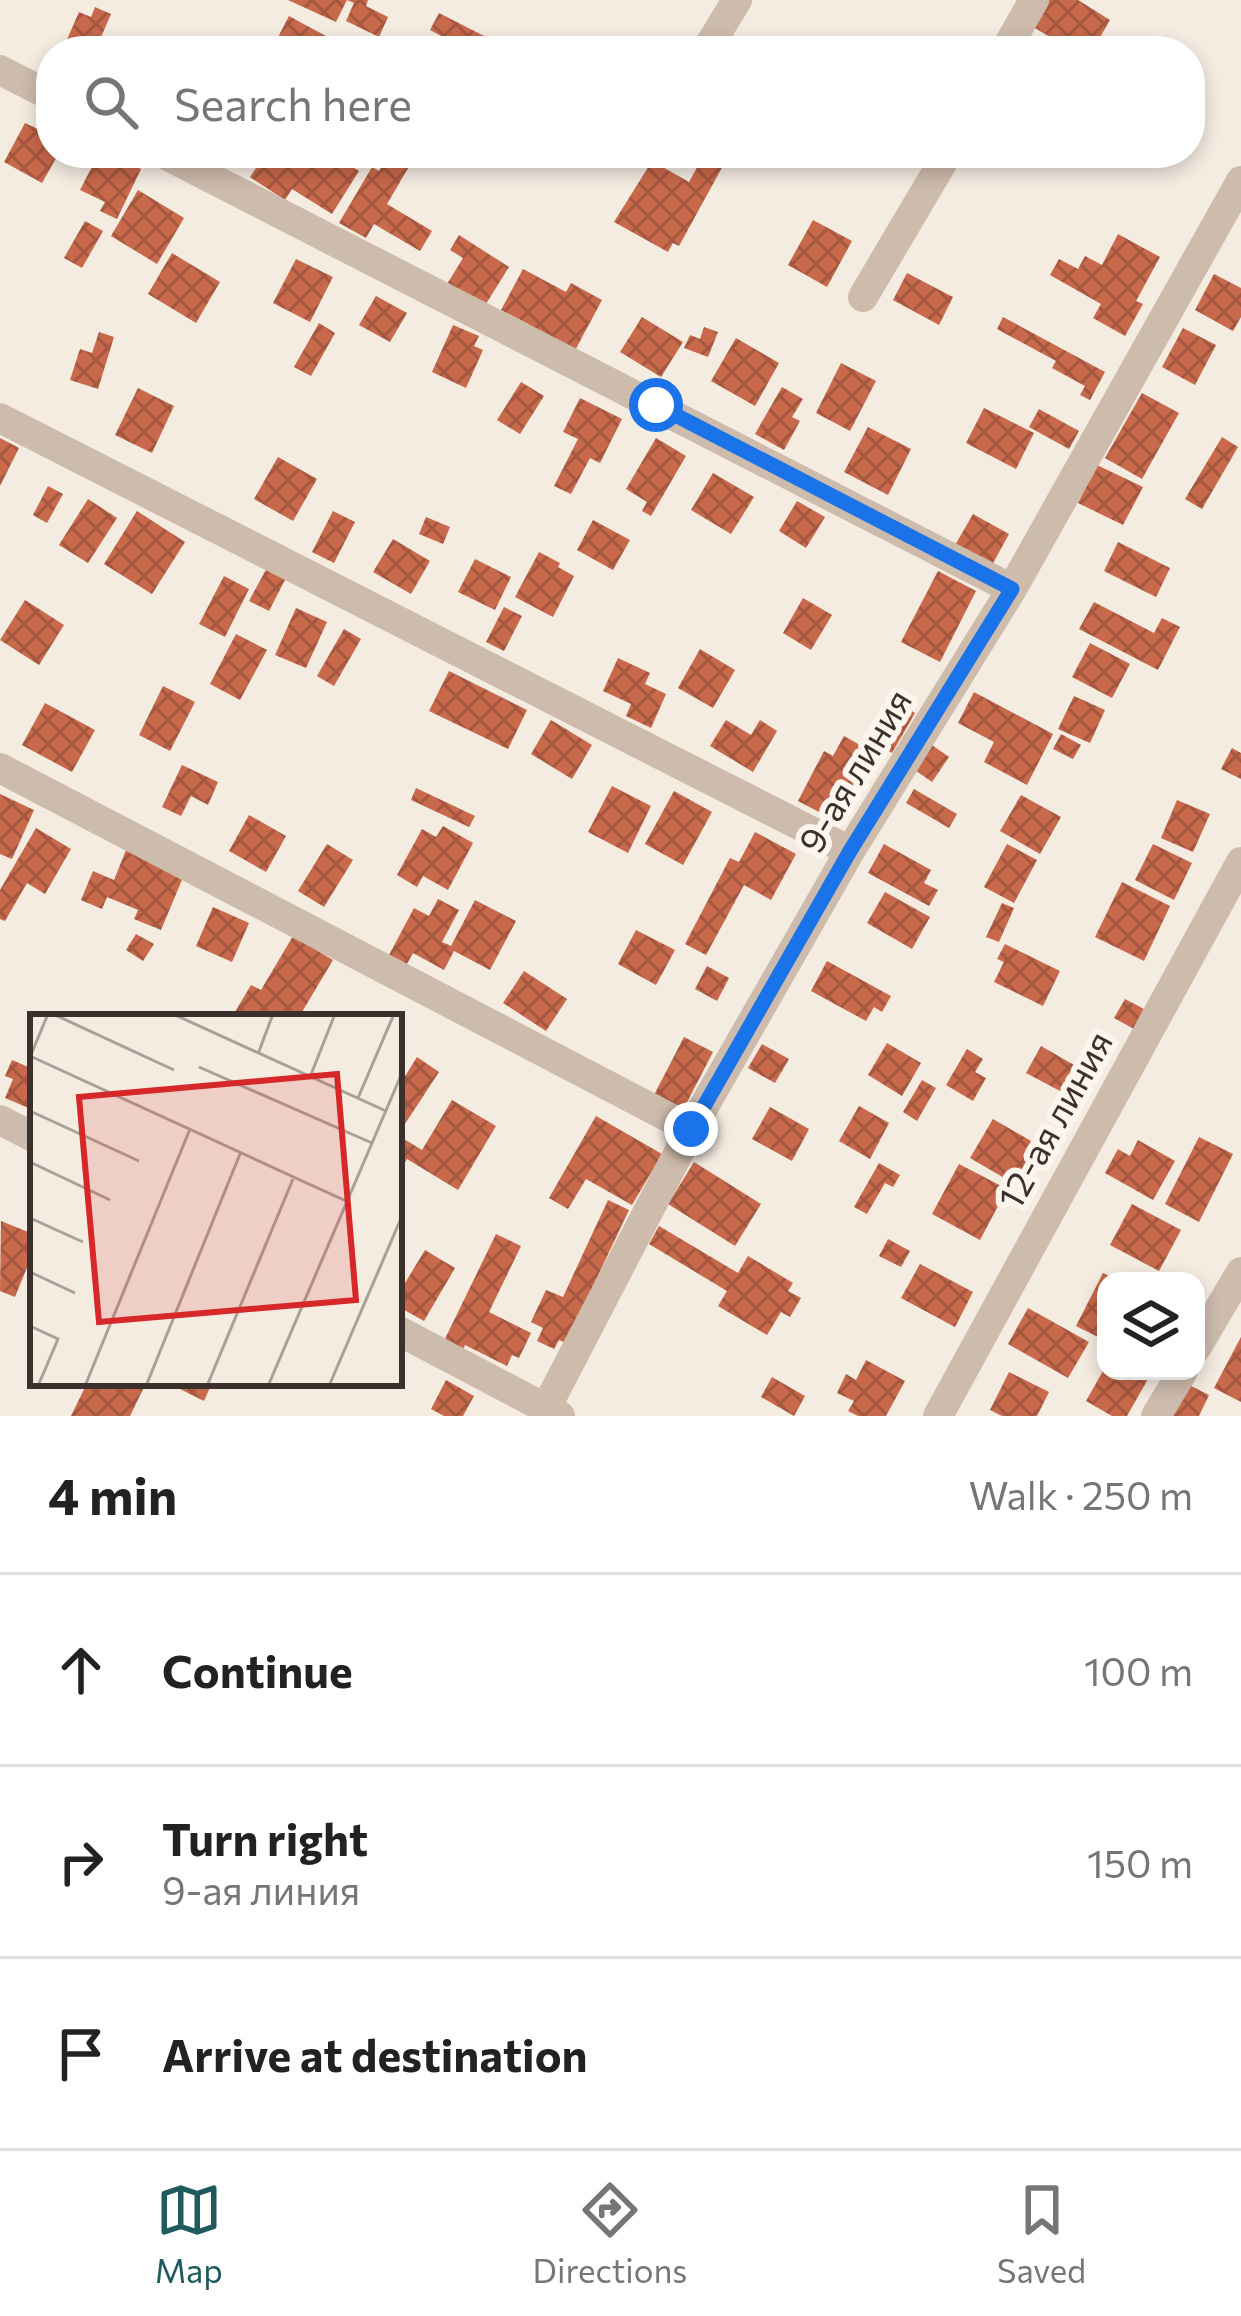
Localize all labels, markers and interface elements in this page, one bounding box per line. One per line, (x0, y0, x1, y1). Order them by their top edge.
search box (36, 36, 1205, 168)
icon: search (78, 69, 144, 135)
text: Search here (174, 75, 412, 130)
route start (629, 378, 683, 432)
street label: 9-ая линия (787, 680, 919, 860)
inset map (30, 1014, 402, 1386)
street label: 12-ая линия (986, 1022, 1120, 1216)
route end (664, 1102, 718, 1156)
map controls (1097, 1272, 1205, 1380)
button: layers (1097, 1272, 1205, 1380)
text: 4 min (48, 1463, 177, 1526)
text: Walk · 250 m (969, 1470, 1193, 1518)
icon: ahead (48, 1637, 114, 1703)
text: Continue (162, 1642, 353, 1697)
text: 100 m (1084, 1646, 1193, 1694)
text: Turn right (162, 1810, 368, 1865)
icon: right (48, 1829, 114, 1895)
text: 150 m (1087, 1838, 1193, 1886)
text: 9-ая линия (162, 1865, 360, 1913)
icon: arrive (48, 2021, 114, 2087)
text: Arrive at destination (162, 2026, 588, 2081)
tab: Map (155, 2177, 223, 2290)
tab: Directions (533, 2177, 687, 2290)
tab: Saved (997, 2177, 1086, 2290)

